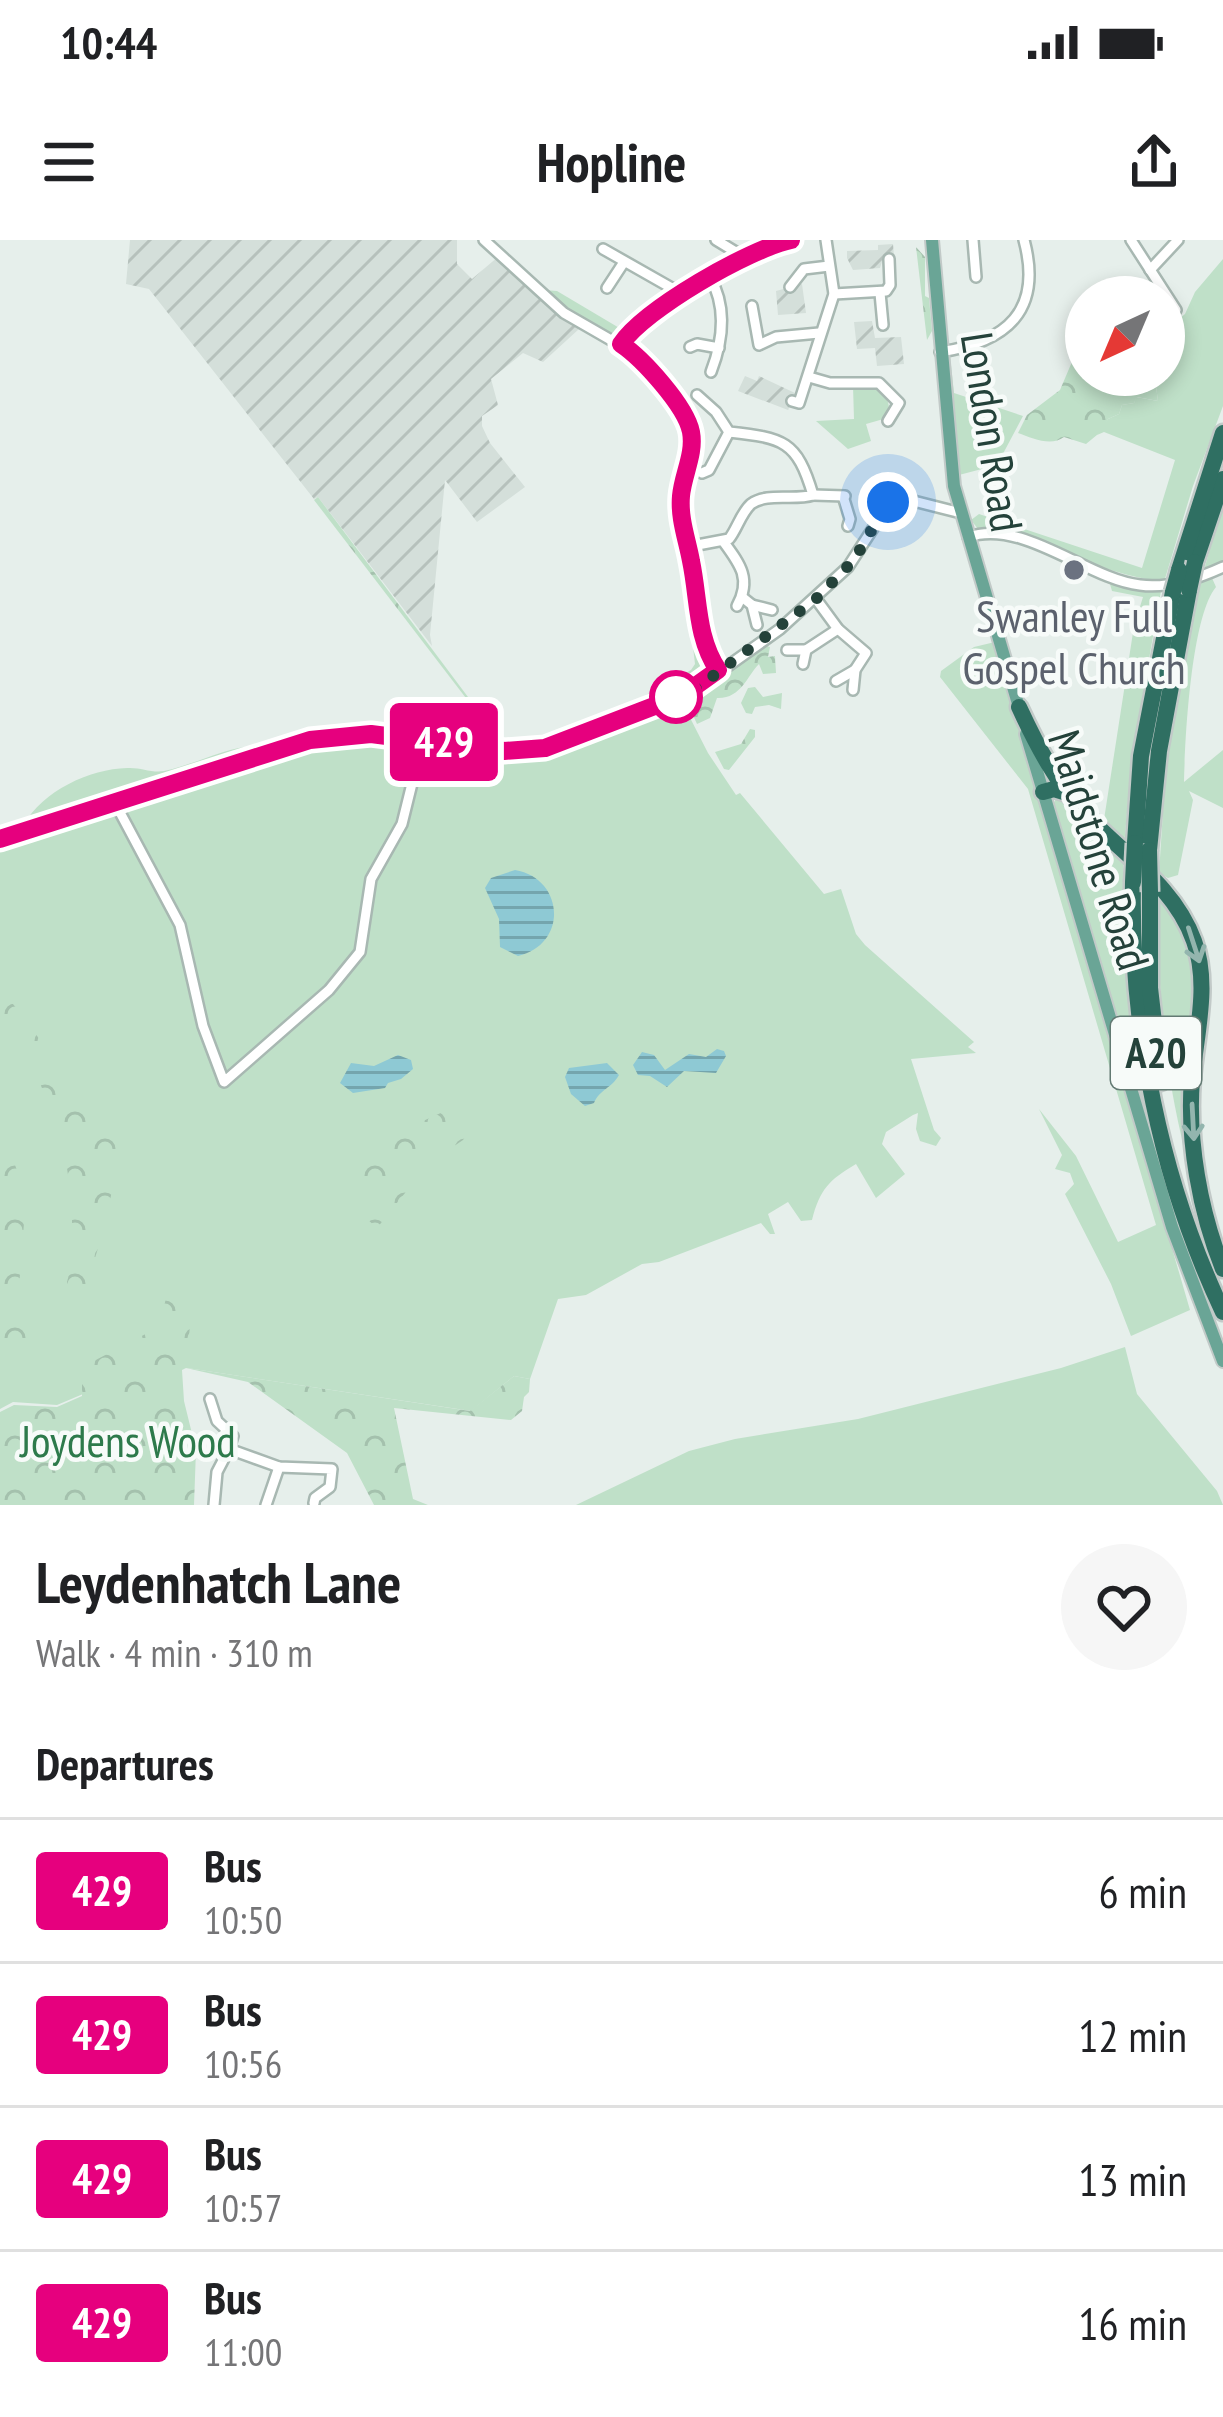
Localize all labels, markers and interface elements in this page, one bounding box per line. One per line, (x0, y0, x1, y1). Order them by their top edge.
text: 10:44 (60, 13, 157, 71)
text: Hopline (537, 127, 686, 197)
icon: menu (36, 129, 102, 195)
icon: share (1121, 129, 1187, 195)
north arrow (1065, 276, 1185, 396)
map controls (1065, 276, 1185, 396)
street label: London Road (949, 328, 1037, 536)
your location (858, 472, 918, 532)
marker: Swanley Full Gospel Church (1061, 557, 1087, 583)
place label: Swanley Full Gospel Church (962, 586, 1186, 696)
unlabelled marker (651, 672, 701, 722)
line badge: 429 (375, 703, 513, 781)
text: 429 (414, 714, 474, 769)
street label: Maidstone Road (1036, 723, 1164, 976)
one-way arrow (1184, 925, 1206, 963)
road number: A20 (1111, 1017, 1201, 1089)
one-way arrow (1182, 1102, 1205, 1141)
park label: Joydens Wood (18, 1411, 236, 1469)
button: heart (1061, 1544, 1187, 1670)
text: Leydenhatch Lane (36, 1545, 401, 1619)
text: Walk · 4 min · 310 m (36, 1627, 313, 1678)
text: Departures (36, 1734, 214, 1792)
text: Bus (204, 1836, 262, 1894)
text: 6 min (1098, 1862, 1187, 1920)
text: 429 (72, 1863, 132, 1918)
text: 10:50 (204, 1894, 282, 1945)
text: Bus (204, 1980, 262, 2038)
text: 12 min (1078, 2006, 1187, 2064)
text: 429 (72, 2007, 132, 2062)
text: 10:56 (204, 2038, 282, 2089)
text: Bus (204, 2124, 262, 2182)
text: 13 min (1078, 2150, 1187, 2208)
text: 429 (72, 2151, 132, 2206)
text: 10:57 (204, 2182, 282, 2233)
text: Bus (204, 2268, 262, 2326)
text: 16 min (1078, 2294, 1187, 2352)
text: 429 (72, 2295, 132, 2350)
text: 11:00 (204, 2326, 282, 2377)

